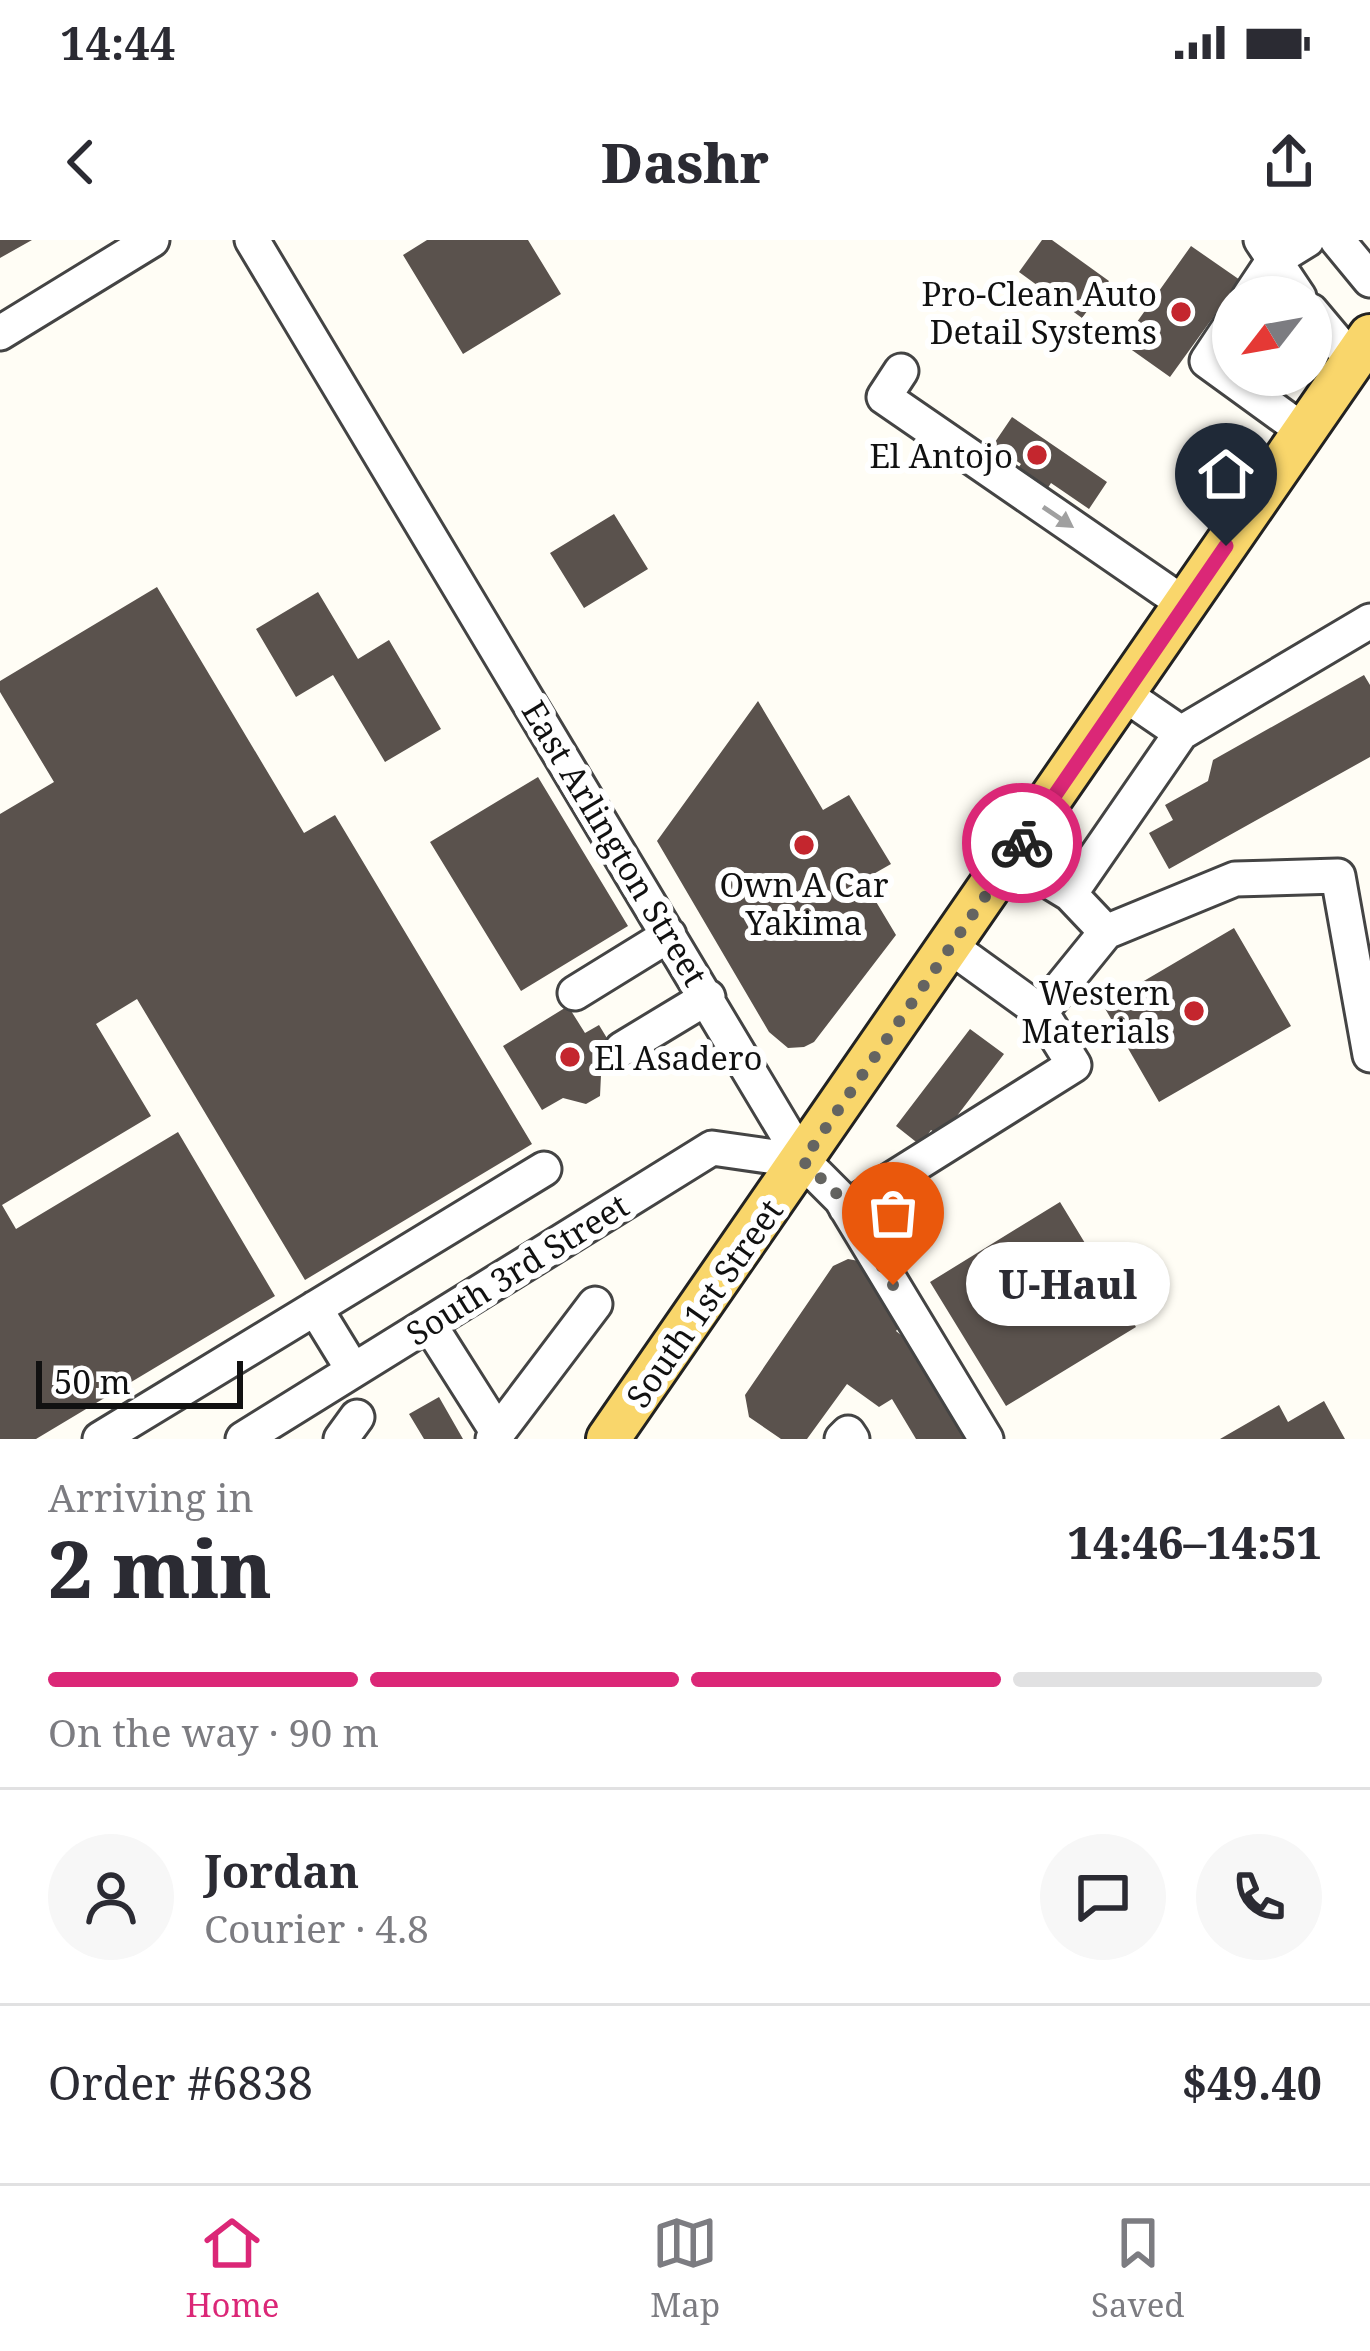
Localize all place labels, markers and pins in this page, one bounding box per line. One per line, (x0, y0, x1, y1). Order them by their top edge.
place label: Pro-Clean Auto Detail Systems (921, 271, 1157, 354)
marker: Pro-Clean Auto Detail Systems (1168, 299, 1194, 325)
pin (1175, 423, 1277, 546)
place label: El Antojo (869, 433, 1013, 478)
marker: El Antojo (1024, 442, 1050, 468)
marker: Own A Car Yakima (791, 832, 817, 858)
place label: Own A Car Yakima (719, 862, 889, 945)
place label: Western Materials (1021, 970, 1170, 1053)
marker: Western Materials (1181, 998, 1207, 1024)
place label: El Asadero (594, 1035, 763, 1080)
marker: El Asadero (557, 1044, 583, 1070)
pin (842, 1162, 944, 1285)
callout: U-Haul (965, 1243, 1169, 1327)

